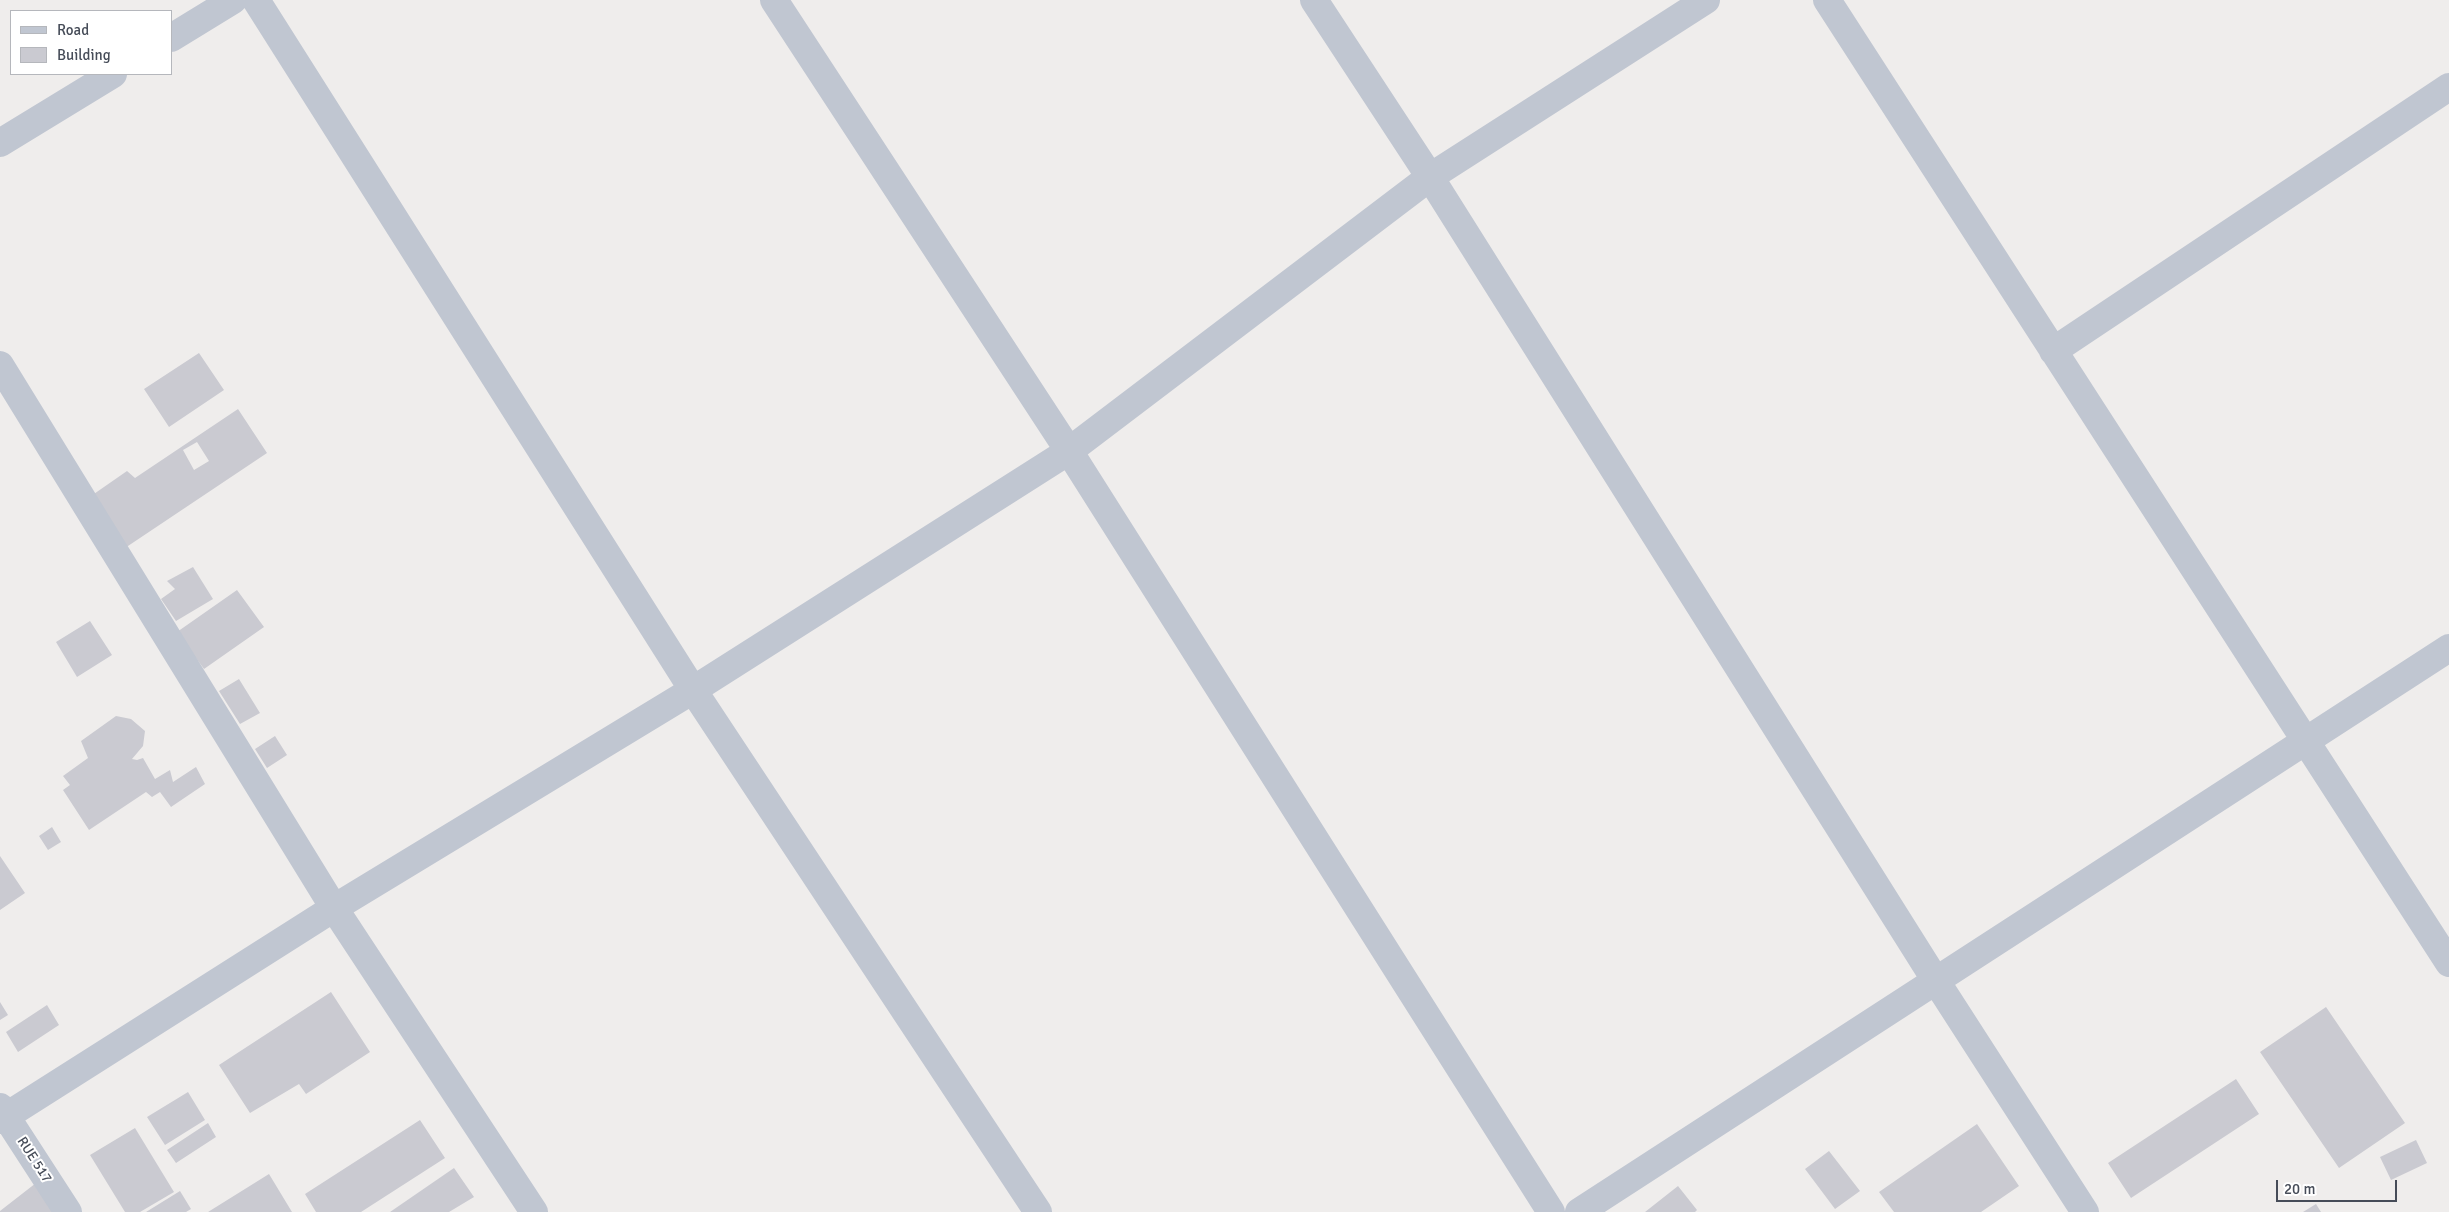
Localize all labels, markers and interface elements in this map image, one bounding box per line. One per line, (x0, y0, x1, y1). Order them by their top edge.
legend (10, 10, 172, 75)
text: Road (57, 21, 89, 39)
text: Building (57, 46, 111, 64)
street label: RUE 517 (13, 1134, 55, 1186)
scale bar (2279, 1170, 2400, 1202)
text: 20 m (2284, 1180, 2315, 1198)

